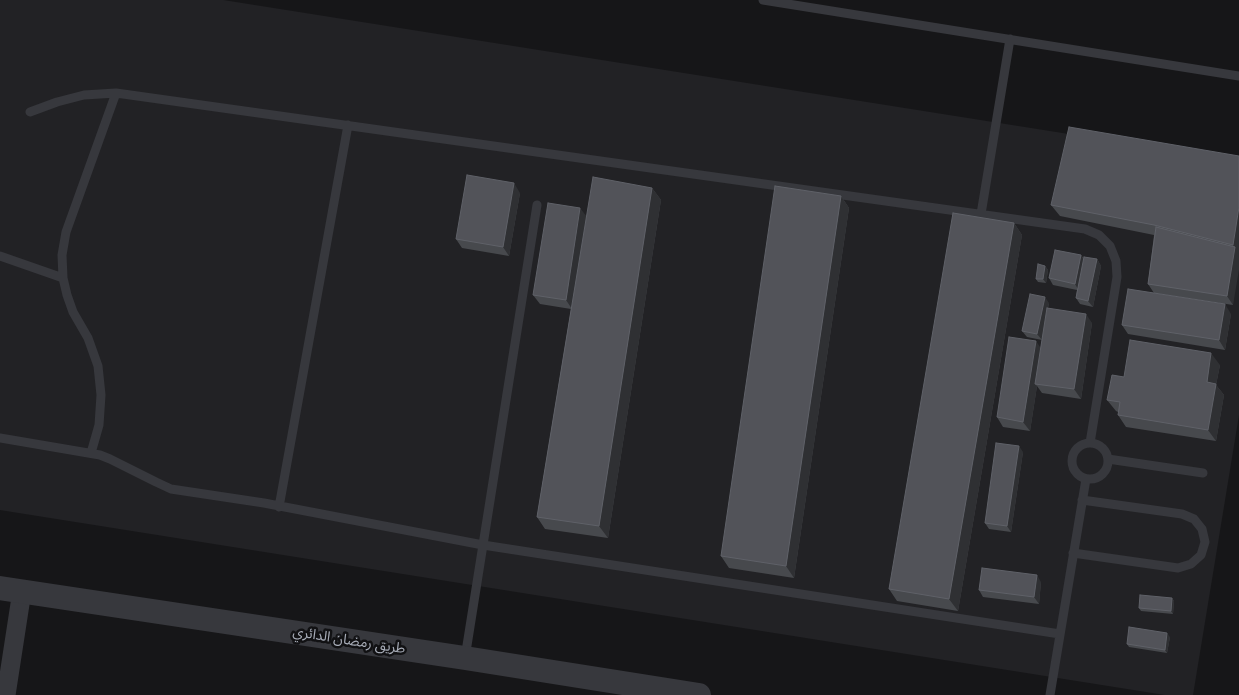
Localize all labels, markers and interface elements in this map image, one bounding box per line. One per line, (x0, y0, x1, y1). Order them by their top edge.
street label: طريق رمضان الدائري (292, 624, 406, 658)

